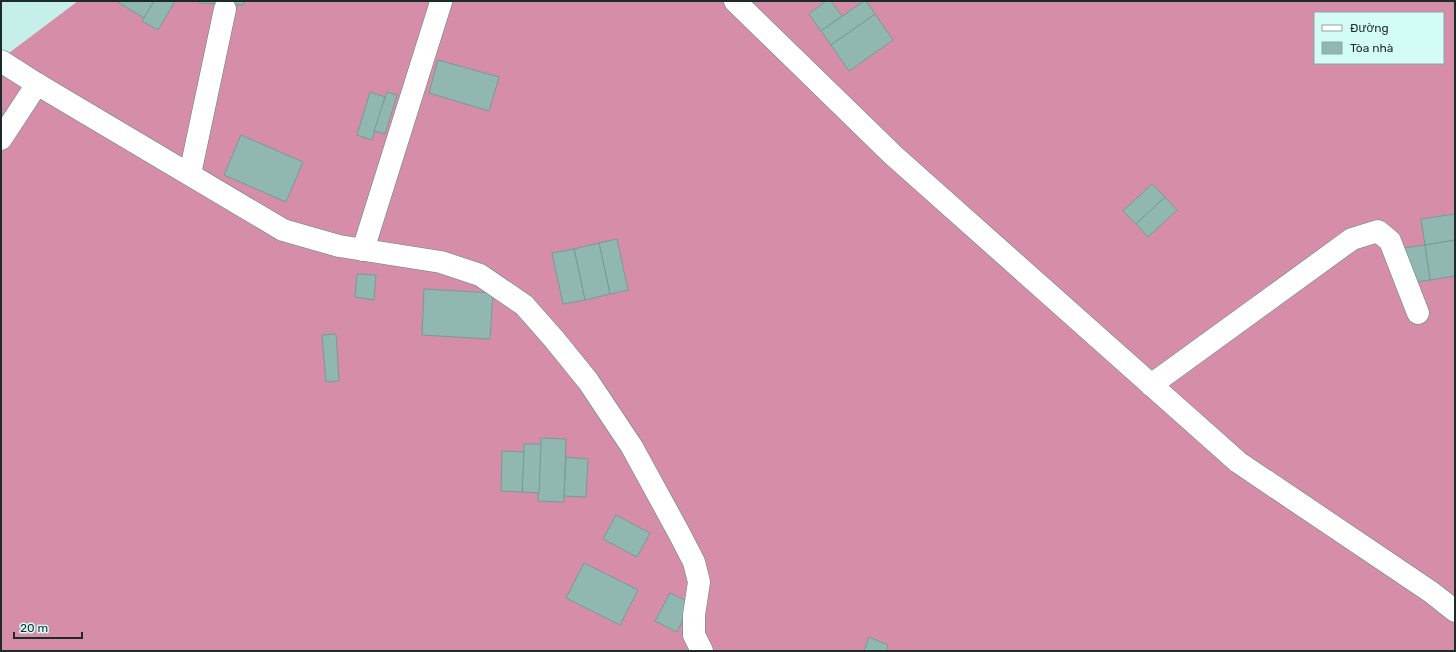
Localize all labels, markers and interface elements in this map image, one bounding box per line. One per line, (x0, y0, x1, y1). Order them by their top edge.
legend (1314, 12, 1444, 64)
text: Đường (1350, 21, 1389, 35)
text: Tòa nhà (1350, 41, 1393, 55)
scale bar (14, 614, 82, 640)
text: 20 m (20, 621, 48, 635)

